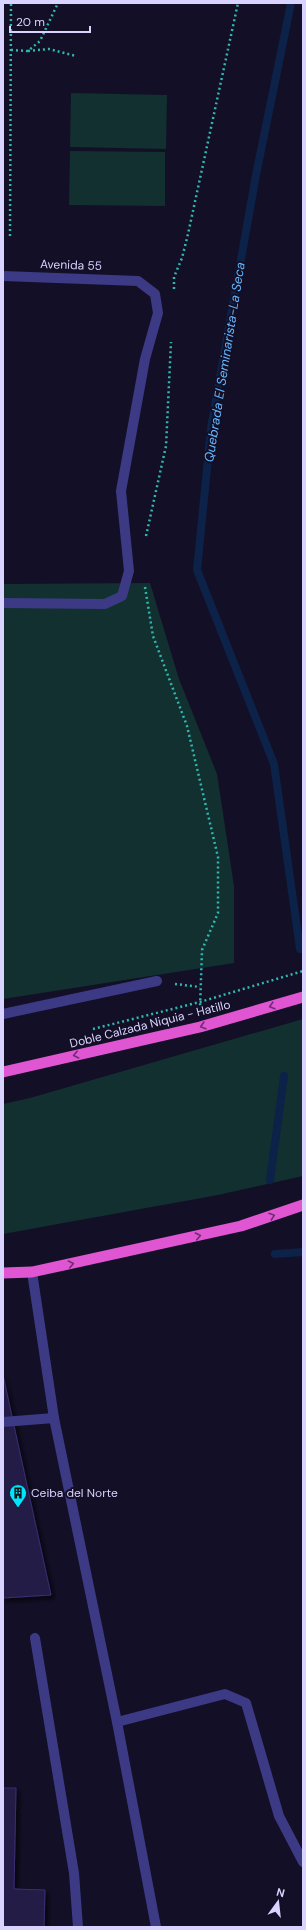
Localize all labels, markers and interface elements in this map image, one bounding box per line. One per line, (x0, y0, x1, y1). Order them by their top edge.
scale bar (10, 8, 90, 34)
text: 20 m (16, 14, 45, 30)
street label: Avenida 55 (40, 256, 102, 274)
water label: Quebrada El Seminarista-La Seca (200, 261, 249, 463)
street label: Doble Calzada Niquia - Hatillo (68, 996, 232, 1052)
one-way arrow (268, 1001, 275, 1010)
one-way arrow (200, 1021, 207, 1030)
one-way arrow (73, 1051, 79, 1059)
one-way arrow (268, 1212, 275, 1221)
one-way arrow (194, 1232, 201, 1240)
one-way arrow (67, 1260, 74, 1268)
building icon: Ceiba del Norte (8, 1483, 28, 1508)
place label: Ceiba del Norte (31, 1485, 118, 1501)
north arrow (258, 1882, 298, 1922)
text: N (275, 1885, 286, 1900)

